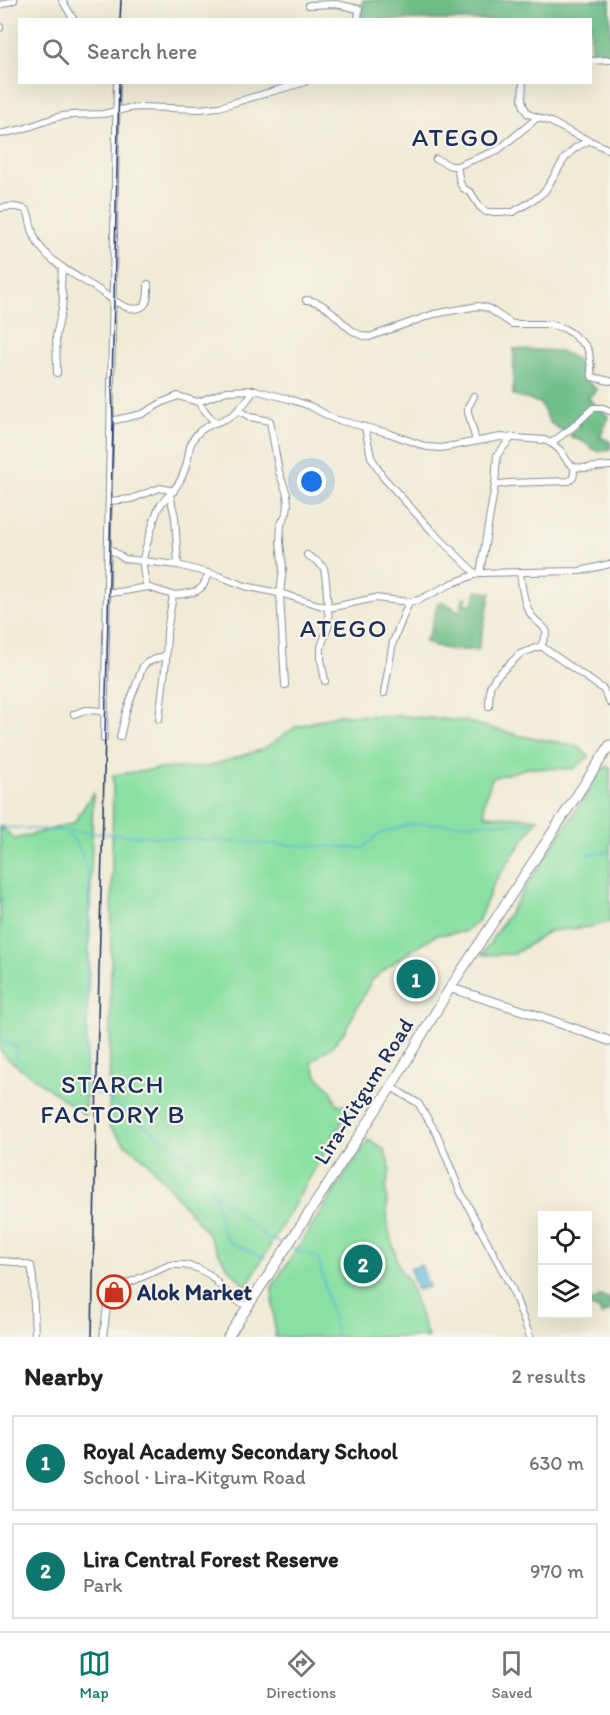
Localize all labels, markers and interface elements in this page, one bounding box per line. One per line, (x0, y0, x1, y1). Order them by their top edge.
search box (18, 18, 592, 84)
icon: search (39, 35, 72, 68)
text: Search here (87, 38, 197, 65)
district label: ATEGO (412, 121, 500, 153)
your location (297, 467, 326, 496)
district label: ATEGO (300, 612, 388, 644)
pin: 1 (396, 956, 436, 1002)
street label: Lira-Kitgum Road (308, 1013, 419, 1169)
district label: STARCH FACTORY B (40, 1068, 186, 1130)
map controls (538, 1211, 592, 1319)
button: locate (538, 1211, 592, 1265)
pin: 2 (344, 1242, 382, 1286)
button: layers (538, 1265, 592, 1319)
shop icon: Alok Market (96, 1274, 132, 1310)
place label: Alok Market (136, 1279, 253, 1306)
text: Nearby (24, 1360, 103, 1392)
text: 2 results (512, 1364, 586, 1388)
text: Royal Academy Secondary School (83, 1438, 398, 1465)
text: 1 (41, 1451, 50, 1475)
text: 630 m (529, 1451, 584, 1475)
text: School · Lira-Kitgum Road (83, 1465, 306, 1489)
text: Lira Central Forest Reserve (83, 1546, 339, 1573)
text: 2 (40, 1559, 51, 1583)
text: 970 m (530, 1559, 584, 1583)
text: Park (83, 1573, 122, 1597)
tab: Map (78, 1647, 111, 1702)
tab: Directions (266, 1647, 336, 1702)
tab: Saved (492, 1647, 532, 1702)

